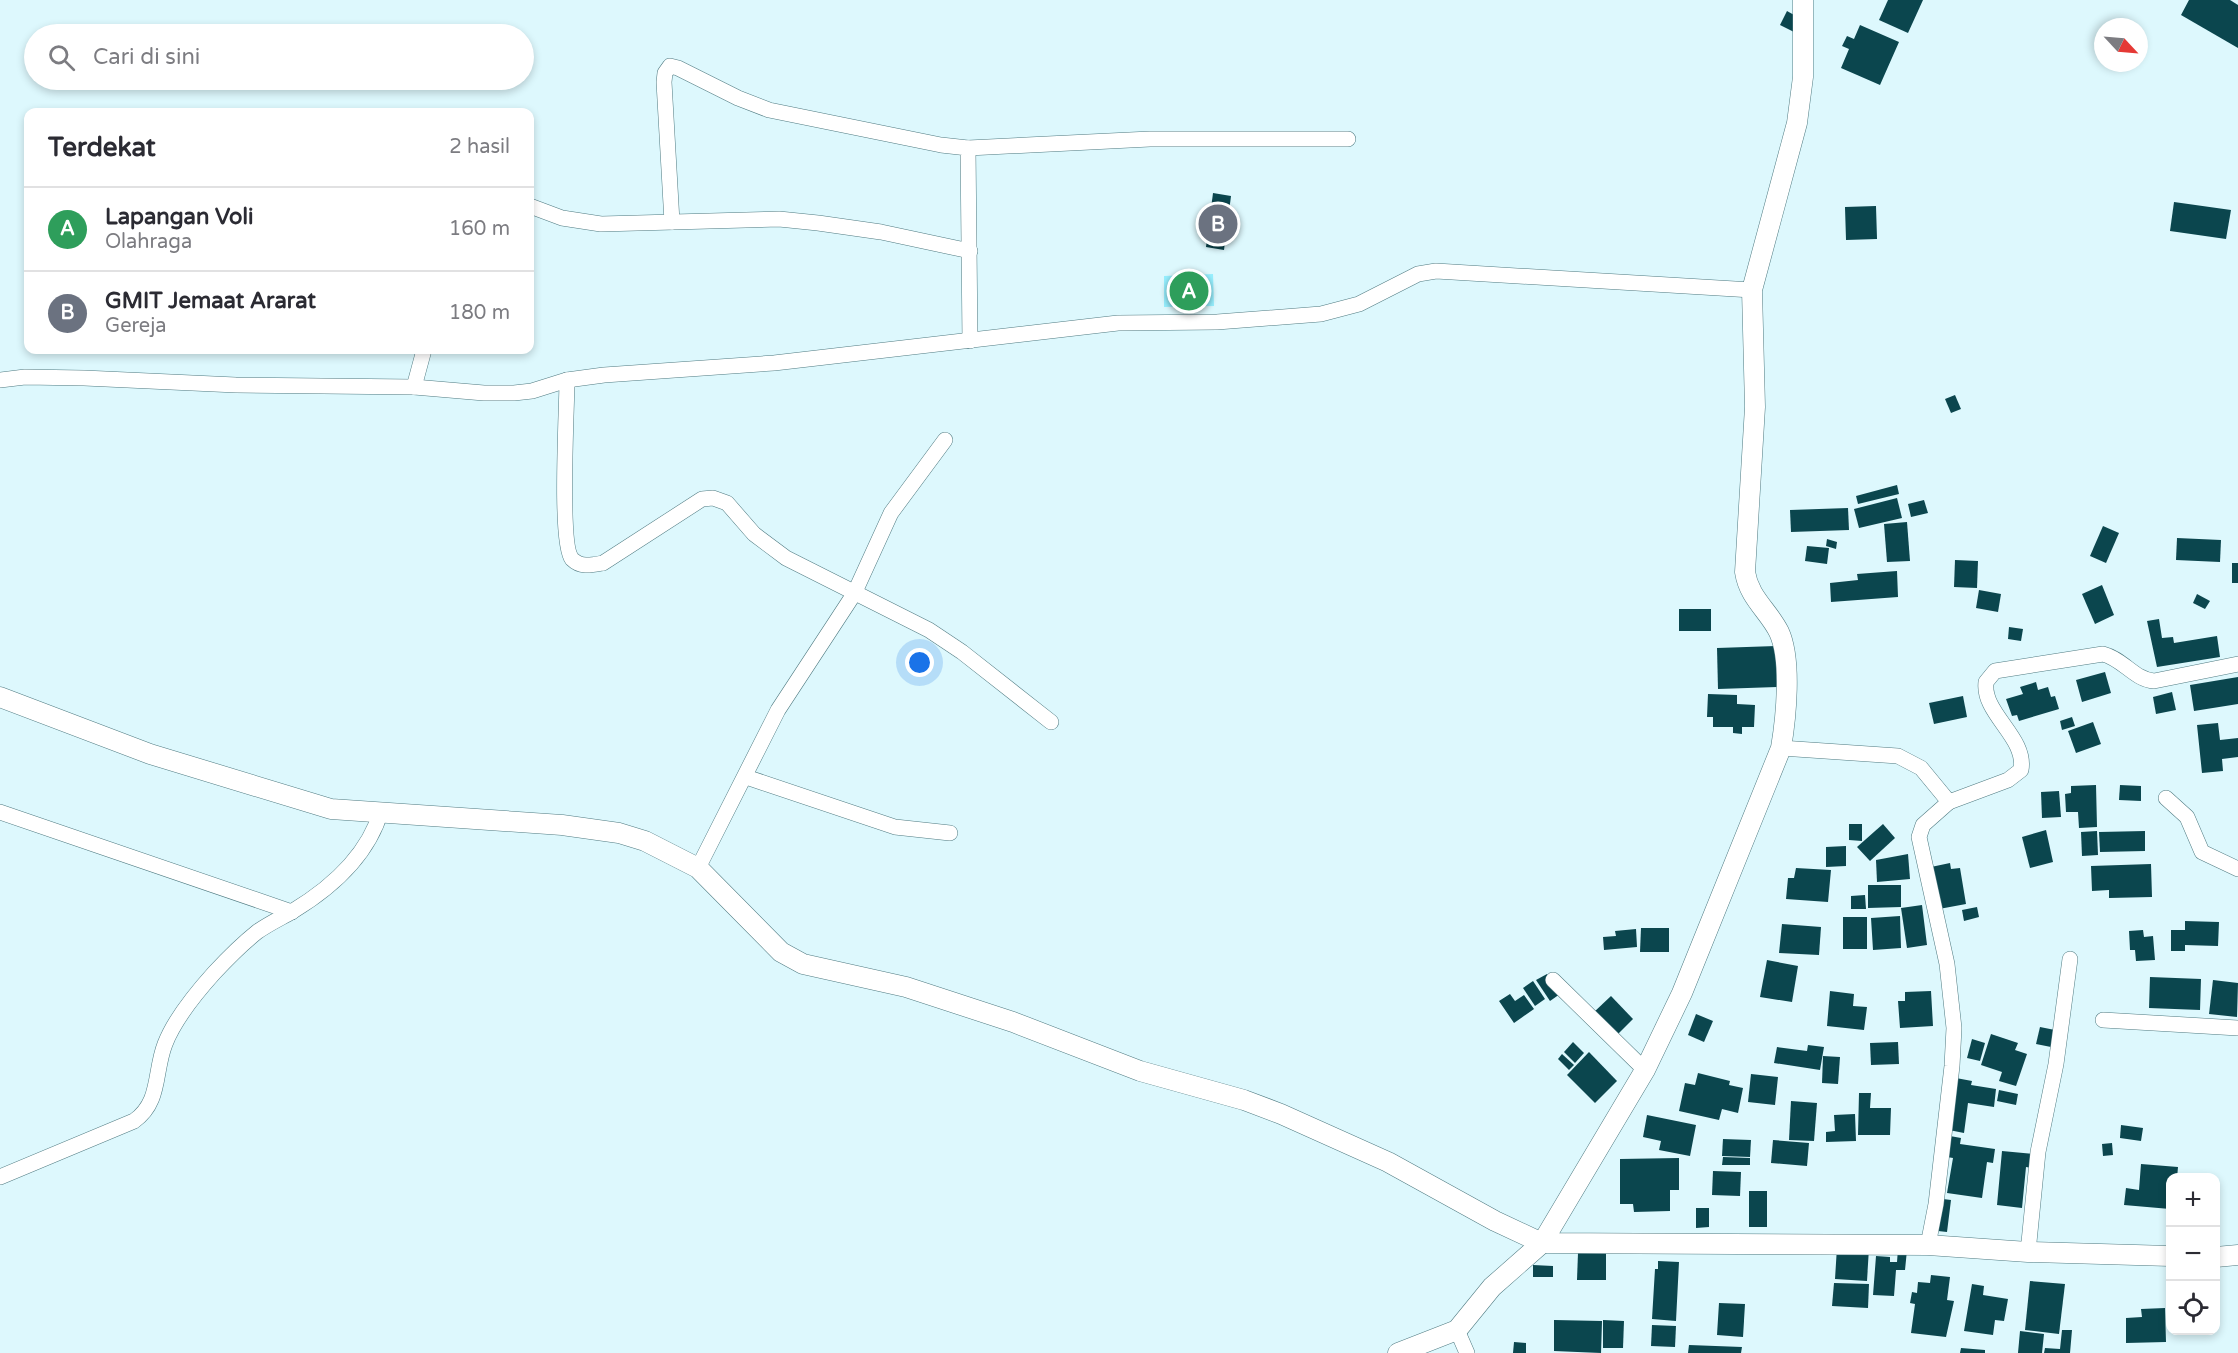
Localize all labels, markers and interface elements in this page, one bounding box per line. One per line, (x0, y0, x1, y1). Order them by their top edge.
north arrow (2094, 18, 2148, 72)
search box (24, 24, 534, 90)
icon: search (45, 41, 78, 74)
text: Cari di sini (93, 44, 200, 70)
text: Terdekat (48, 132, 156, 163)
text: 2 hasil (449, 135, 510, 159)
pin: B (1198, 202, 1238, 246)
text: Lapangan Voli (105, 204, 253, 230)
text: A (60, 217, 75, 241)
text: 160 m (449, 217, 510, 241)
text: Olahraga (105, 230, 192, 254)
pin: A (1170, 268, 1208, 314)
text: GMIT Jemaat Ararat (105, 288, 316, 314)
text: B (61, 301, 74, 325)
text: 180 m (449, 301, 510, 325)
text: Gereja (105, 314, 166, 338)
your location (905, 648, 934, 677)
map controls (2166, 1173, 2220, 1335)
button: + (2166, 1173, 2220, 1227)
button: − (2166, 1227, 2220, 1281)
button: locate (2166, 1281, 2220, 1335)

